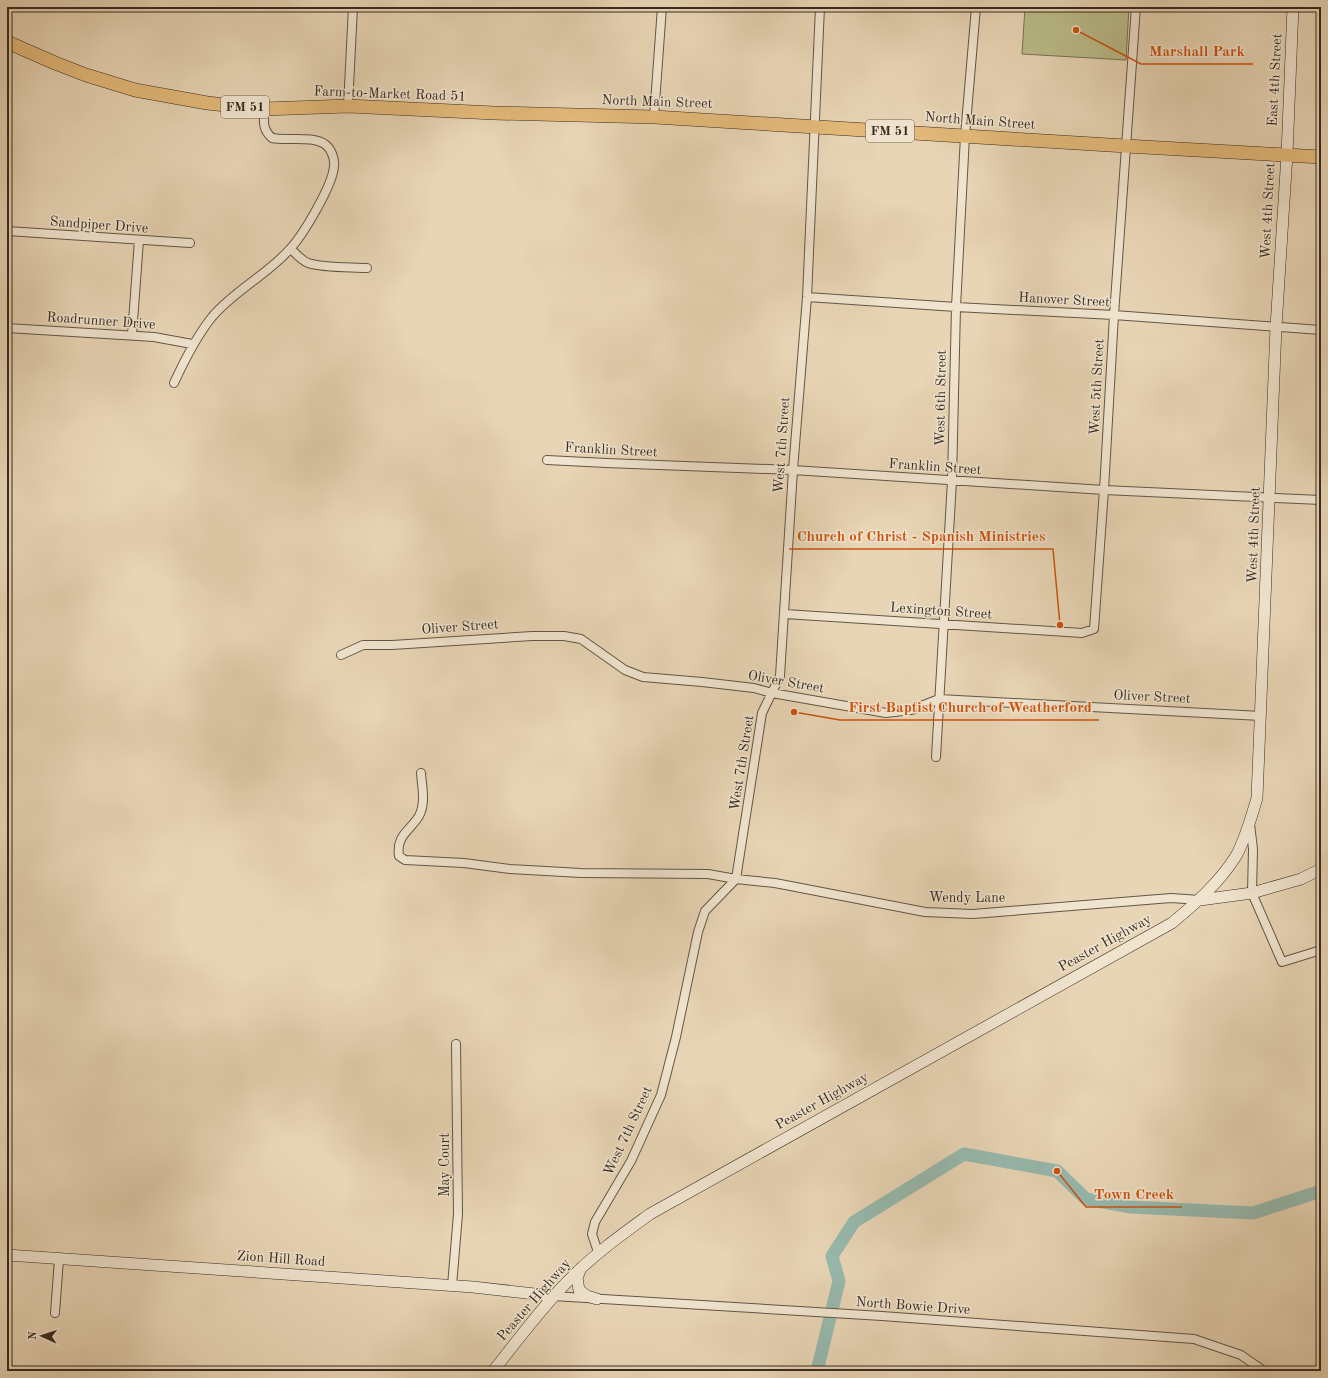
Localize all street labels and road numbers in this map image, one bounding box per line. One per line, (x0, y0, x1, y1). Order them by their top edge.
street label: East 4th Street (1266, 33, 1284, 127)
street label: Farm-to-Market Road 51 (313, 84, 467, 104)
street label: North Main Street (601, 93, 713, 111)
road number: FM 51 (221, 96, 269, 118)
street label: North Main Street (924, 110, 1036, 132)
road number: FM 51 (866, 120, 914, 142)
street label: West 4th Street (1258, 162, 1278, 260)
street label: Sandpiper Drive (49, 215, 149, 235)
street label: Hanover Street (1018, 291, 1110, 309)
street label: Roadrunner Drive (46, 310, 156, 332)
street label: West 5th Street (1087, 338, 1107, 436)
street label: West 6th Street (933, 349, 949, 446)
street label: West 7th Street (772, 396, 792, 494)
street label: Franklin Street (564, 441, 658, 459)
street label: Franklin Street (888, 457, 982, 477)
street label: West 4th Street (1245, 486, 1263, 584)
street label: Lexington Street (889, 600, 993, 622)
street label: Oliver Street (421, 617, 499, 637)
street label: Oliver Street (747, 668, 825, 696)
street label: Oliver Street (1113, 688, 1191, 706)
street label: West 7th Street (728, 714, 756, 812)
street label: Wendy Lane (929, 891, 1005, 905)
street label: Peaster Highway (1056, 911, 1154, 974)
street label: Peaster Highway (773, 1069, 871, 1132)
street label: West 7th Street (601, 1084, 655, 1178)
street label: May Court (438, 1133, 452, 1197)
street label: Zion Hill Road (236, 1249, 326, 1269)
street label: Peaster Highway (495, 1256, 574, 1344)
street label: North Bowie Drive (855, 1295, 971, 1317)

